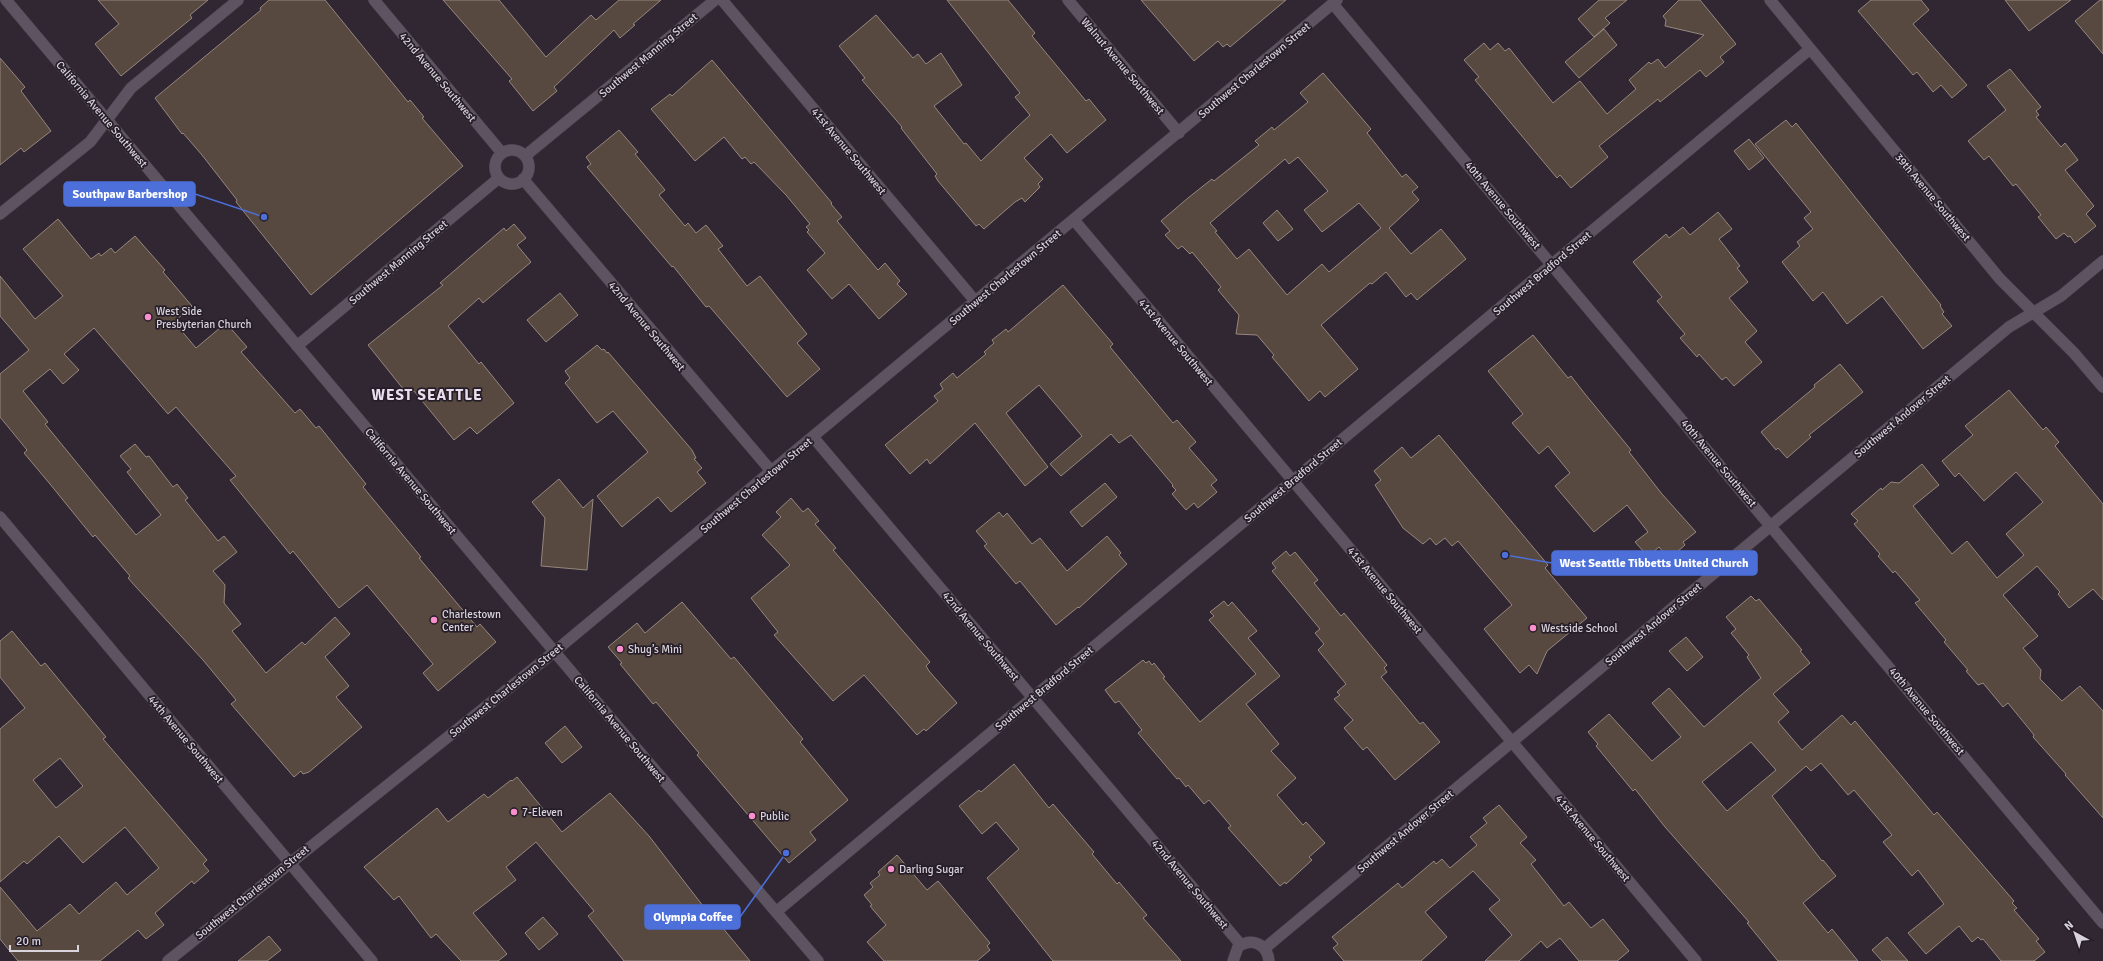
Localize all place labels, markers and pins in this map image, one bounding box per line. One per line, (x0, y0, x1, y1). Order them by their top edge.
callout: Southpaw Barbershop (64, 182, 195, 206)
place label: West Side Presbyterian Church (156, 305, 251, 331)
marker: West Side Presbyterian Church (143, 312, 153, 322)
callout: West Seattle Tibbetts United Church (1552, 551, 1757, 575)
place label: Charlestown Center (442, 608, 501, 634)
marker: Charlestown Center (429, 615, 439, 625)
place label: Westside School (1541, 622, 1618, 635)
marker: Westside School (1528, 623, 1538, 633)
place label: Shug’s Mini (628, 643, 682, 656)
marker: Shug’s Mini (615, 644, 625, 654)
place label: 7-Eleven (522, 806, 563, 819)
marker: 7-Eleven (509, 807, 519, 817)
place label: Public (760, 810, 789, 823)
marker: Public (747, 811, 757, 821)
place label: Darling Sugar (899, 863, 964, 876)
marker: Darling Sugar (886, 864, 896, 874)
callout: Olympia Coffee (645, 905, 740, 929)

